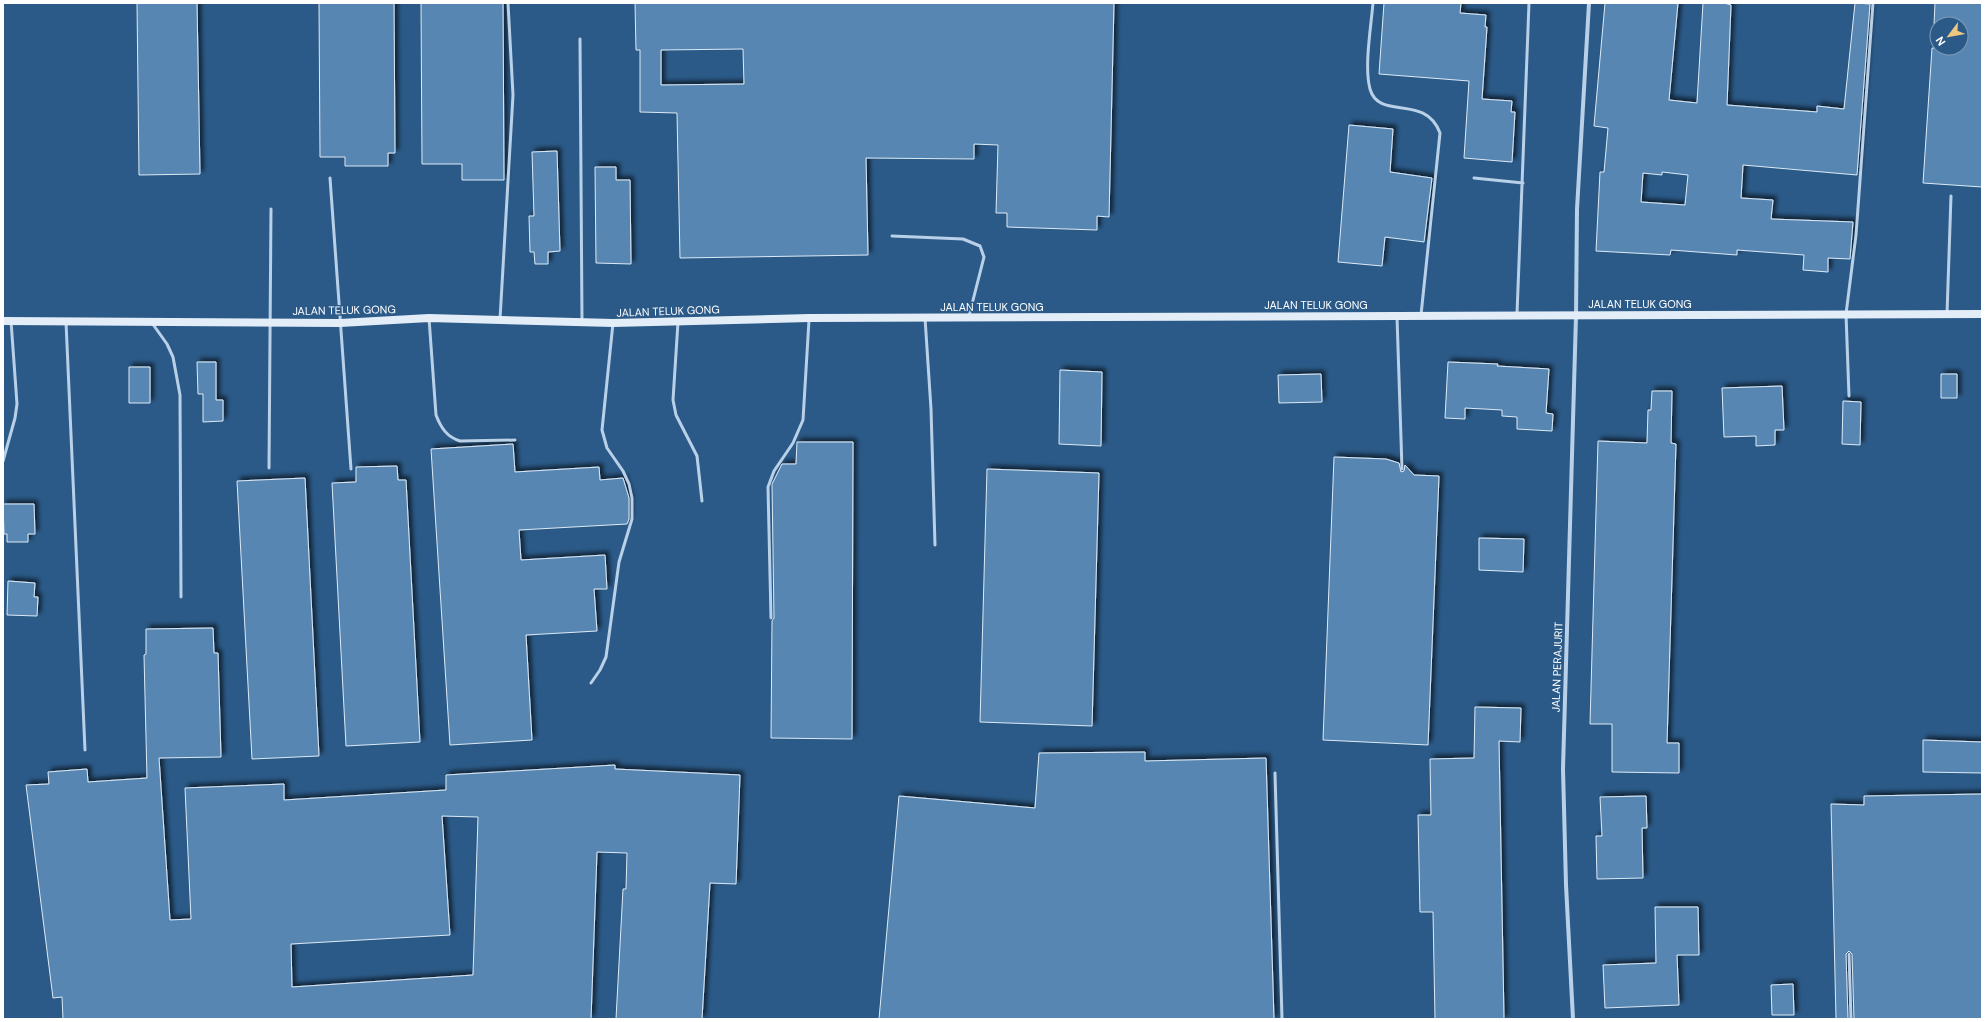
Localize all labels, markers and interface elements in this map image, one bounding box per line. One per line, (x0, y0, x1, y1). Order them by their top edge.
north arrow (1929, 16, 1969, 56)
text: N (1932, 34, 1949, 48)
street label: JALAN TELUK GONG (1588, 297, 1692, 311)
street label: JALAN TELUK GONG (1264, 298, 1368, 312)
street label: JALAN TELUK GONG (940, 300, 1044, 314)
street label: JALAN TELUK GONG (292, 302, 396, 318)
street label: JALAN TELUK GONG (616, 302, 720, 320)
street label: JALAN PERAJURIT (1548, 622, 1566, 712)

